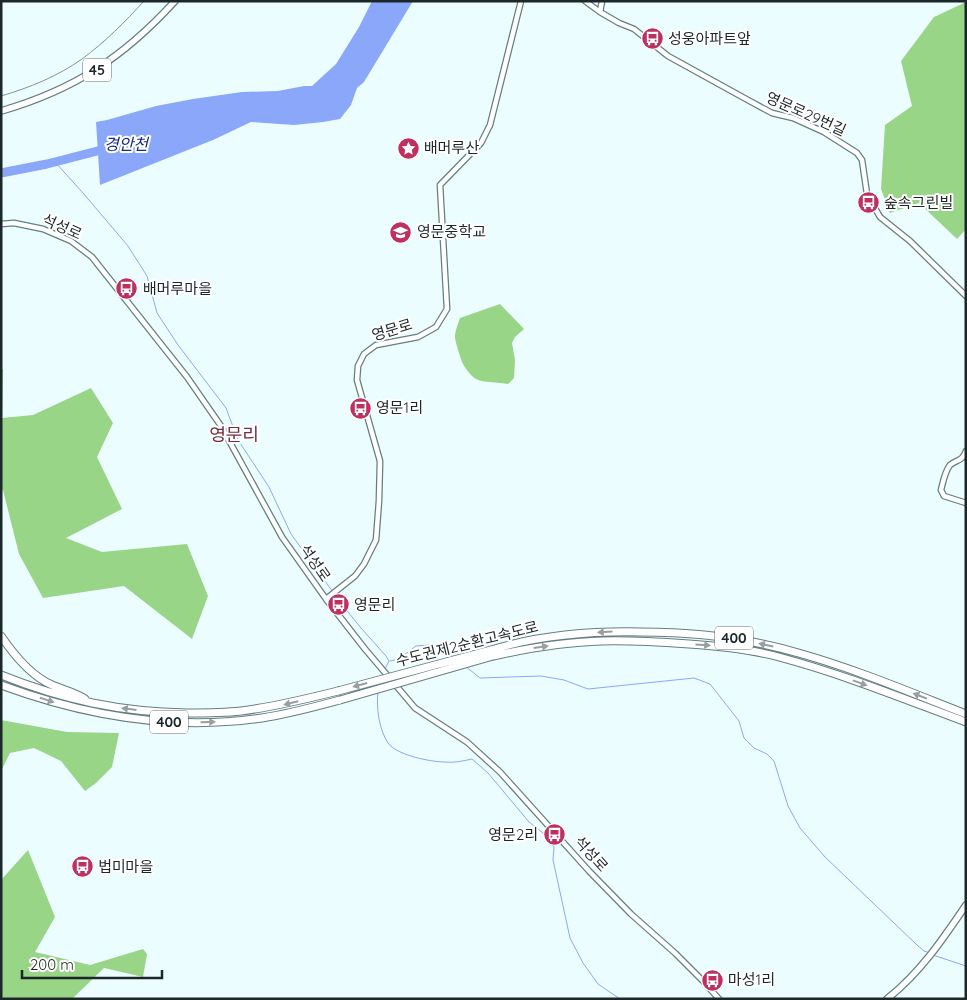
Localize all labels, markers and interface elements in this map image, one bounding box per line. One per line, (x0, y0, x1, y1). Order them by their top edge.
bus stop icon: 성웅아파트앞 (640, 27, 664, 51)
place label: 성웅아파트앞 (668, 29, 751, 48)
road number: 45 (83, 58, 111, 82)
street label: 영문로29번길 (763, 87, 849, 140)
water label: 경안천 (104, 134, 150, 154)
place icon: 배머루산 (396, 136, 420, 160)
place label: 배머루산 (424, 138, 479, 157)
bus stop icon: 숲속그린빌 (856, 191, 880, 215)
place label: 숲속그린빌 (884, 193, 953, 212)
street label: 석성로 (39, 209, 85, 244)
school or university icon: 영문중학교 (389, 220, 413, 244)
place label: 영문중학교 (417, 222, 486, 241)
bus stop icon: 배머루마을 (115, 277, 139, 301)
place label: 배머루마을 (143, 279, 212, 298)
street label: 영문로 (369, 314, 414, 345)
bus stop icon: 영문1리 (348, 396, 372, 420)
place label: 영문1리 (376, 398, 423, 417)
district label: 영문리 (209, 423, 259, 446)
street label: 석성로 (296, 540, 335, 585)
bus stop icon: 영문리 (326, 593, 350, 617)
place label: 영문리 (354, 595, 395, 614)
street label: 수도권제2순환고속도로 (394, 617, 540, 670)
road number: 400 (715, 626, 753, 650)
one-way arrow (597, 629, 613, 637)
one-way arrow (695, 641, 711, 649)
one-way arrow (759, 641, 774, 649)
one-way arrow (533, 643, 549, 651)
one-way arrow (853, 679, 868, 687)
one-way arrow (352, 681, 367, 689)
one-way arrow (912, 692, 927, 700)
one-way arrow (40, 697, 55, 705)
one-way arrow (283, 699, 298, 707)
one-way arrow (121, 705, 137, 713)
road number: 400 (150, 710, 188, 734)
one-way arrow (200, 718, 216, 726)
bus stop icon: 영문2리 (542, 823, 566, 847)
place label: 영문2리 (488, 825, 538, 844)
street label: 석성로 (570, 832, 612, 875)
bus stop icon: 법미마을 (70, 855, 94, 879)
place label: 법미마을 (98, 857, 153, 876)
scale bar (22, 948, 162, 980)
text: 200 m (30, 955, 74, 974)
bus stop icon: 마성1리 (700, 968, 724, 992)
place label: 마성1리 (728, 970, 775, 989)

